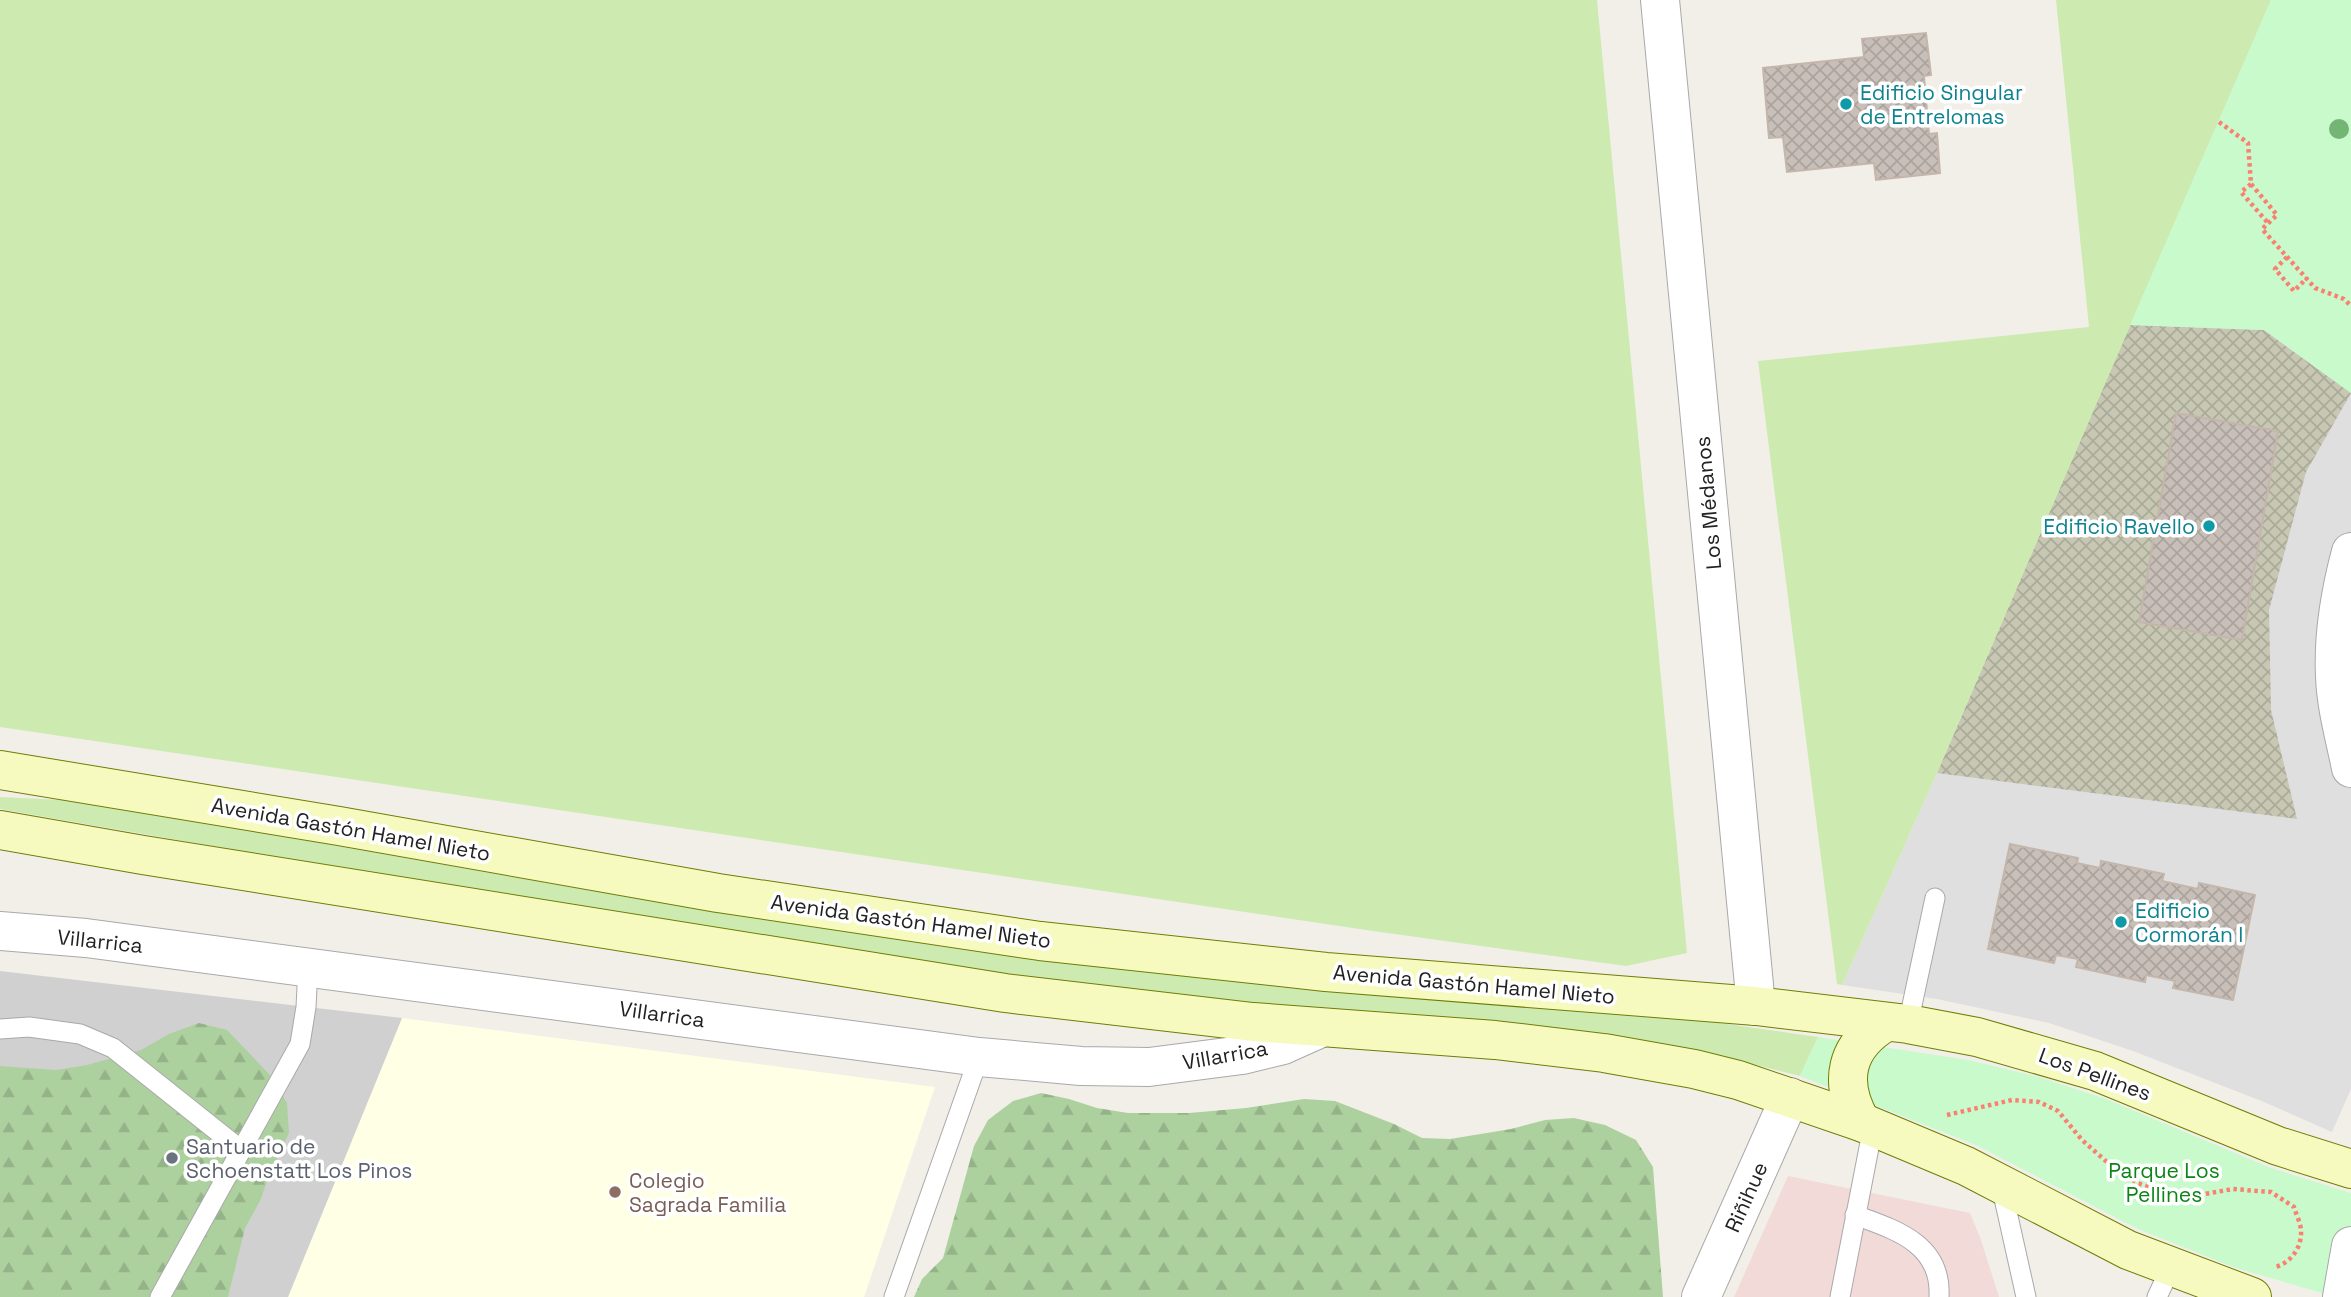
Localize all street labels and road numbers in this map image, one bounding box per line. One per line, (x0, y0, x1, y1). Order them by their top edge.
street label: Los Médanos (1689, 435, 1727, 571)
street label: Avenida Gastón Hamel Nieto (209, 791, 493, 867)
street label: Avenida Gastón Hamel Nieto (769, 888, 1053, 954)
street label: Villarrica (56, 923, 144, 959)
street label: Avenida Gastón Hamel Nieto (1332, 958, 1616, 1010)
street label: Villarrica (617, 995, 707, 1033)
street label: Villarrica (1180, 1034, 1270, 1076)
street label: Los Pellines (2035, 1041, 2155, 1107)
street label: Riñihue (1719, 1158, 1773, 1236)

